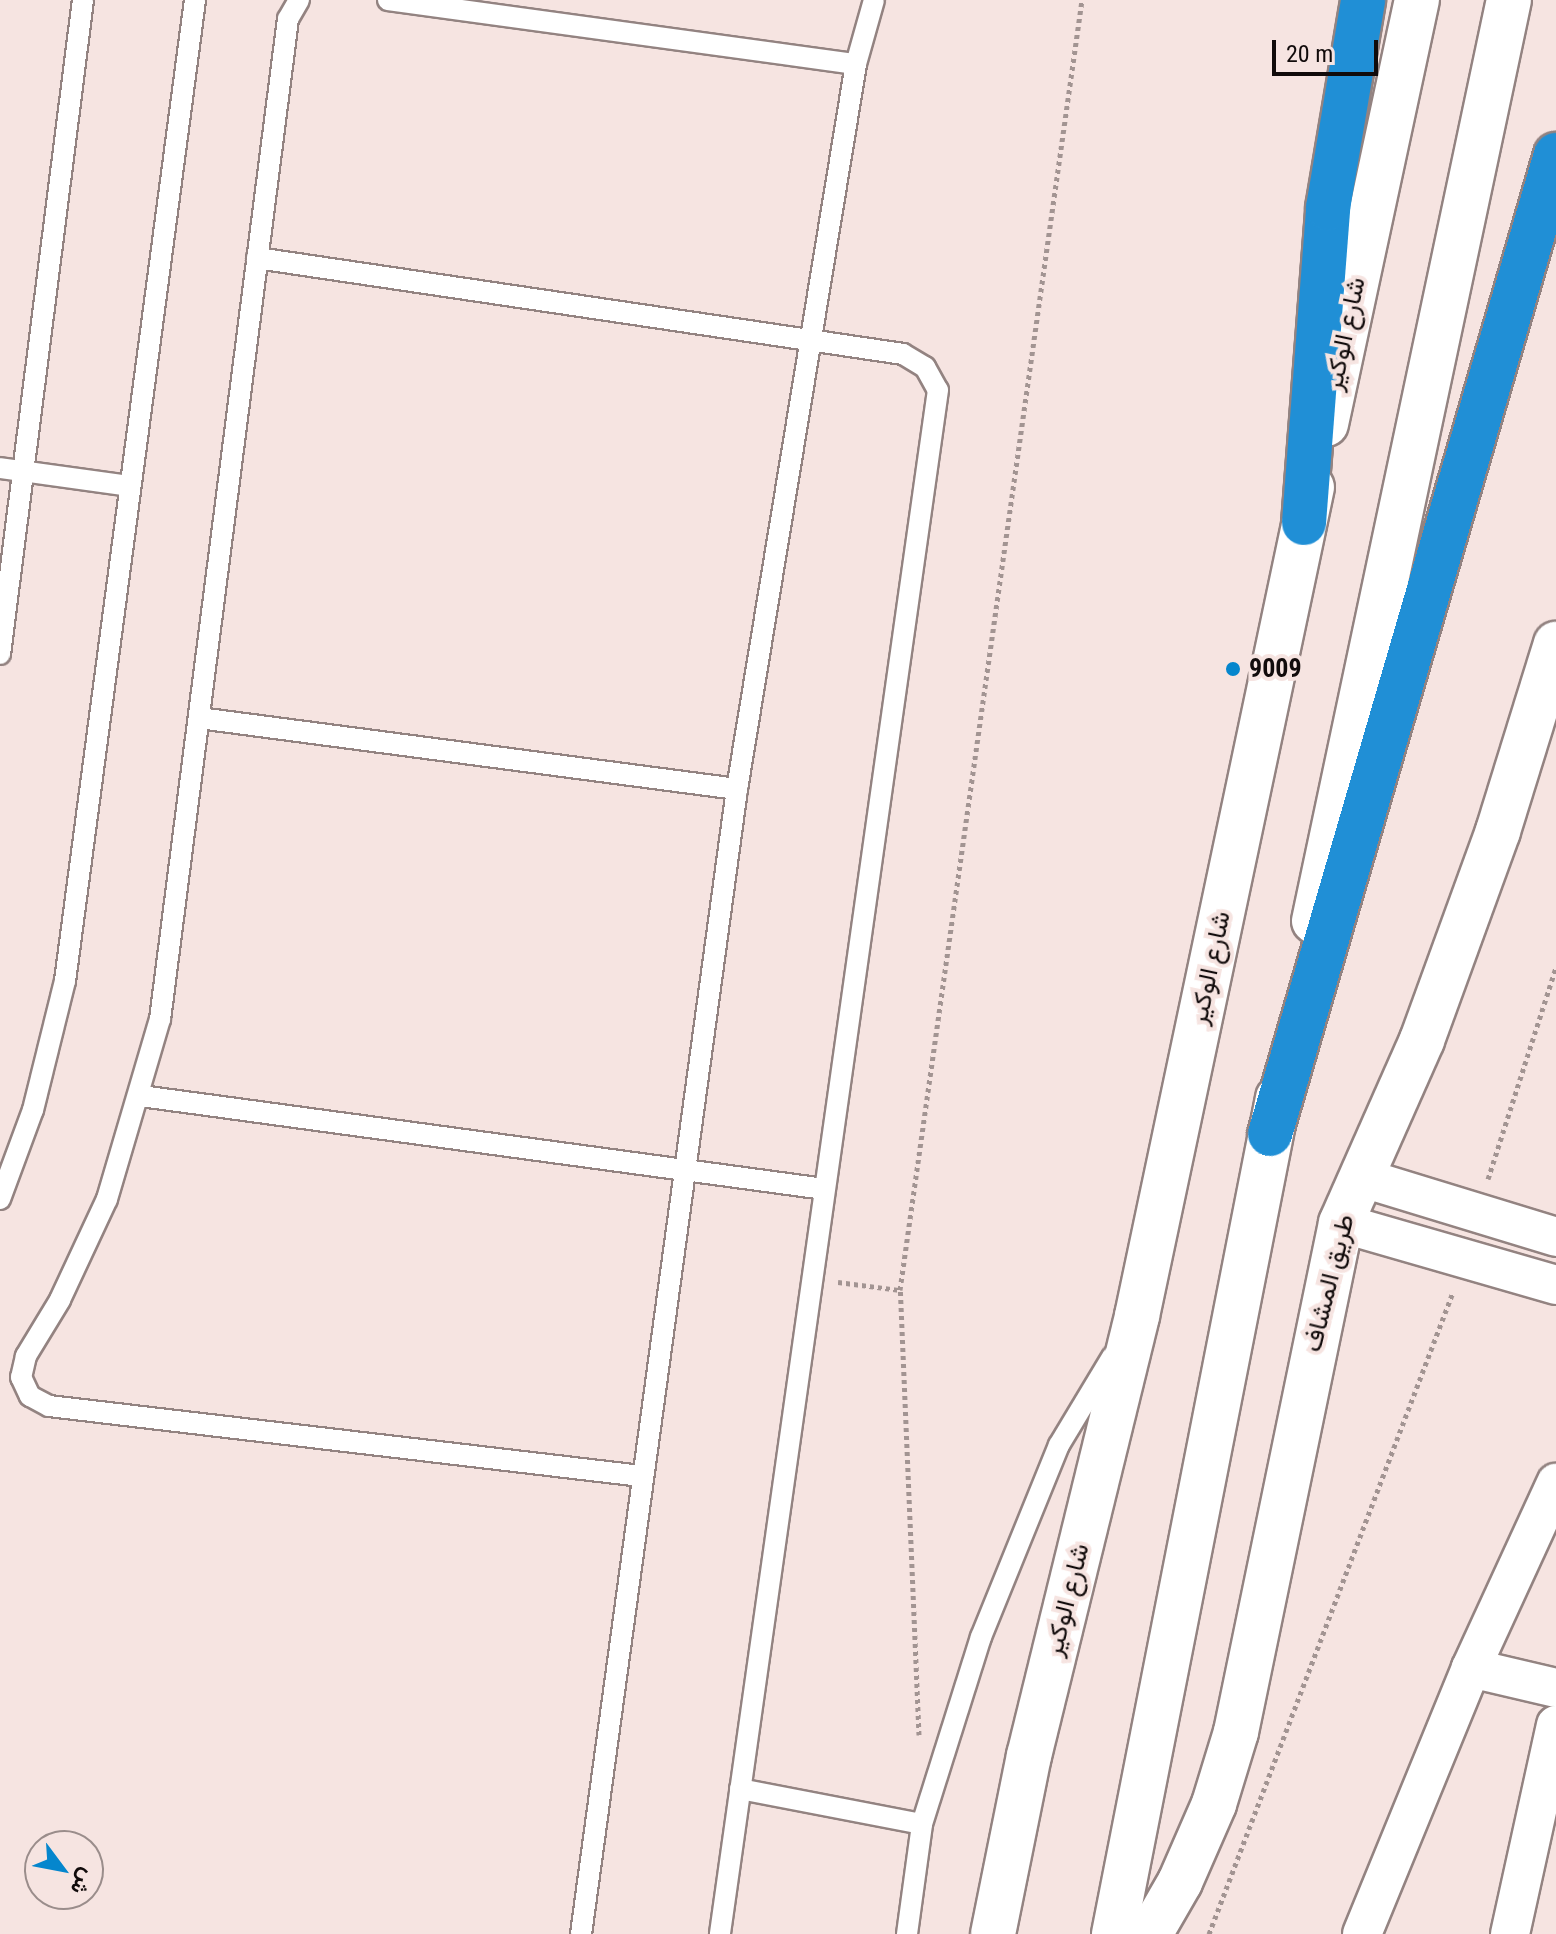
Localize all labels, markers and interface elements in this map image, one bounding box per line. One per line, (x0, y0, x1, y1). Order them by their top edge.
scale bar (1276, 24, 1382, 74)
text: 20 m (1286, 40, 1333, 68)
street label: شارع الوكير (1318, 274, 1372, 394)
place label: 9009 (1249, 653, 1302, 685)
marker: 9009 (1224, 660, 1242, 678)
street label: شارع الوكير (1183, 908, 1237, 1028)
street label: طريق المشاف (1297, 1211, 1361, 1355)
street label: شارع الوكير (1038, 1540, 1096, 1660)
north arrow (24, 1830, 104, 1910)
text: ش (65, 1864, 101, 1900)

